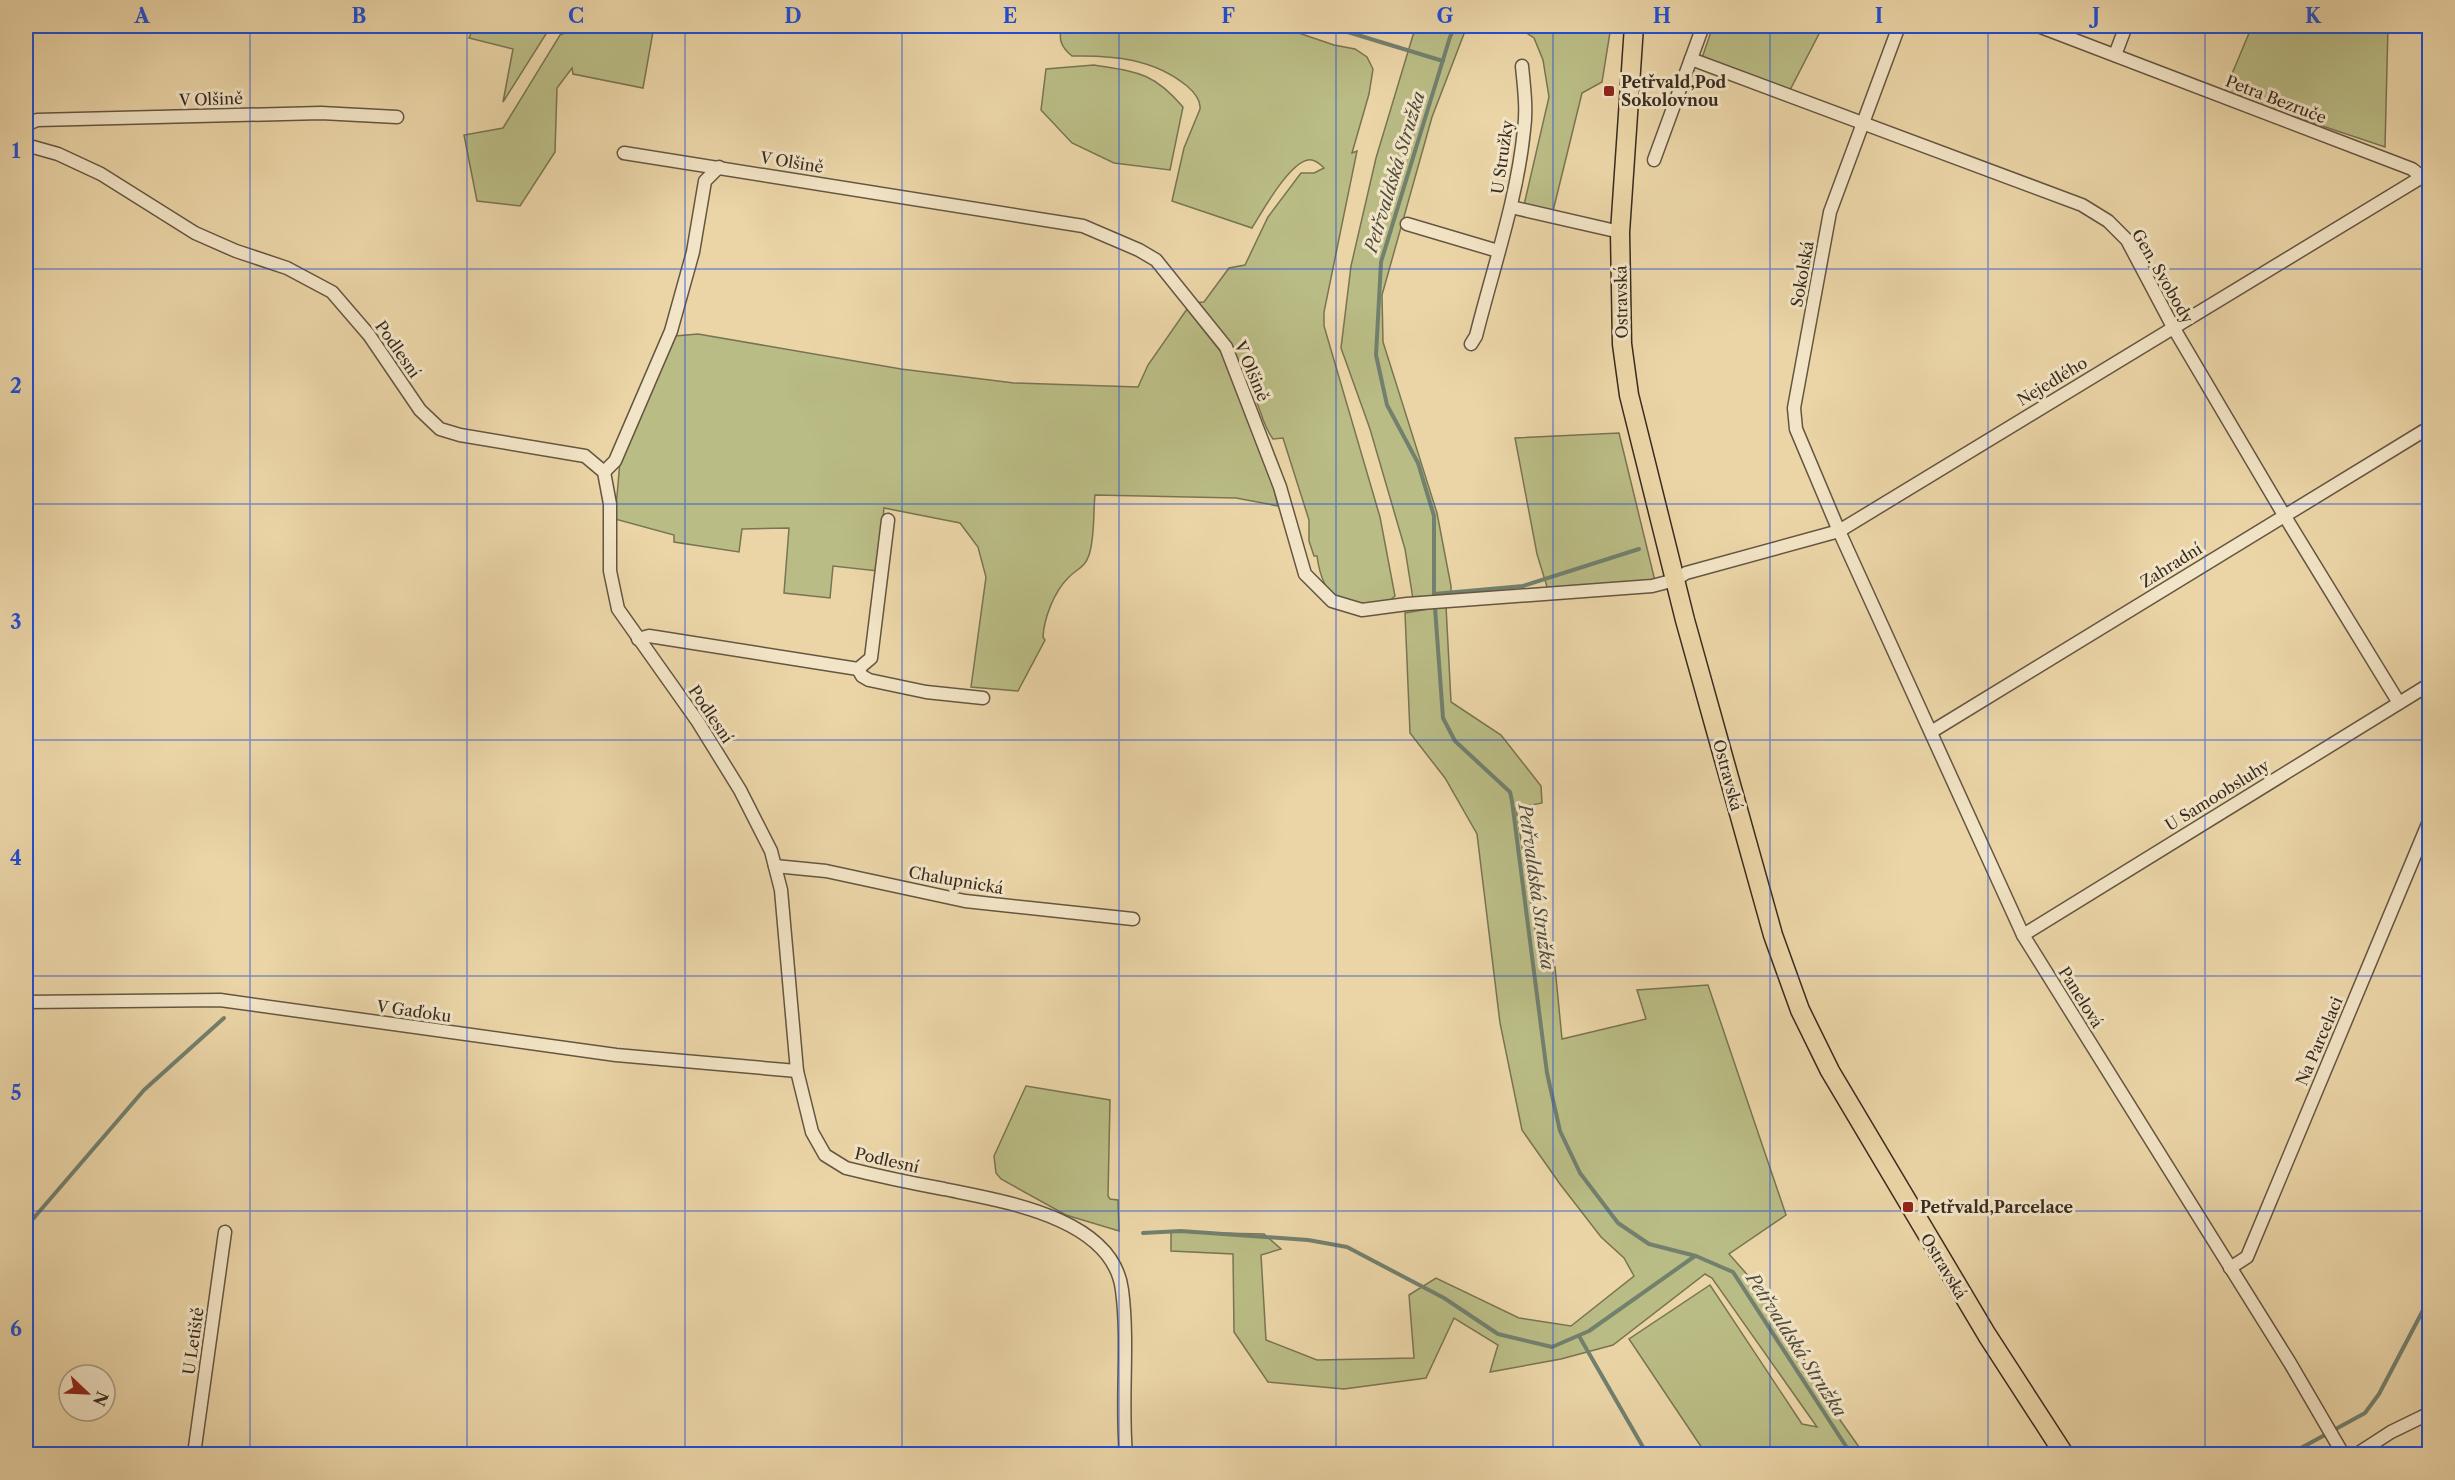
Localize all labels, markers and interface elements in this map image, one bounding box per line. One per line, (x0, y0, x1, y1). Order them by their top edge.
text: A (133, 4, 150, 28)
text: B (352, 4, 367, 28)
text: C (568, 4, 584, 28)
text: D (784, 4, 802, 28)
text: E (1003, 4, 1017, 28)
text: F (1221, 4, 1235, 28)
text: G (1437, 4, 1454, 28)
text: H (1653, 4, 1671, 28)
text: I (1875, 4, 1883, 28)
text: J (2088, 4, 2100, 28)
text: K (2305, 4, 2322, 28)
street label: Petra Bezruče (2223, 71, 2329, 127)
place label: Petřvald,Pod Sokolovnou (1621, 72, 1727, 110)
marker: Petřvald,Pod Sokolovnou (1602, 84, 1616, 98)
street label: V Olšině (178, 88, 243, 110)
water label: Petřvaldská Stružka (1359, 89, 1430, 257)
street label: U Stružky (1487, 118, 1517, 195)
text: 1 (12, 139, 21, 163)
street label: V Olšině (758, 147, 825, 177)
street label: Gen. Svobody (2128, 225, 2199, 328)
street label: Sokolská (1786, 239, 1818, 309)
street label: Ostravská (1610, 265, 1632, 339)
street label: Podlesní (371, 317, 425, 382)
street label: V Olšině (1230, 337, 1274, 404)
street label: Nejedlého (2013, 352, 2091, 410)
text: 2 (10, 374, 22, 398)
street label: Zahradní (2136, 538, 2206, 592)
text: 3 (10, 610, 22, 634)
street label: Podlesní (684, 681, 738, 747)
street label: Ostravská (1709, 737, 1747, 813)
street label: U Samoobsluhy (2161, 754, 2274, 835)
water label: Petřvaldská Stružka (1513, 801, 1559, 972)
text: 4 (10, 846, 22, 870)
street label: Chalupnická (907, 862, 1006, 898)
street label: Panelová (2054, 963, 2108, 1032)
street label: Na Parcelaci (2291, 994, 2347, 1088)
street label: V Gaďoku (374, 996, 453, 1026)
text: 5 (10, 1081, 22, 1105)
street label: Podlesní (853, 1143, 921, 1177)
place label: Petřvald,Parcelace (1920, 1197, 2073, 1217)
marker: Petřvald,Parcelace (1901, 1200, 1915, 1214)
street label: Ostravská (1917, 1229, 1972, 1303)
water label: Petřvaldská Stružka (1740, 1267, 1851, 1421)
street label: U Letiště (178, 1306, 208, 1376)
text: 6 (10, 1317, 22, 1341)
north arrow (57, 1363, 117, 1423)
text: N (89, 1389, 113, 1409)

